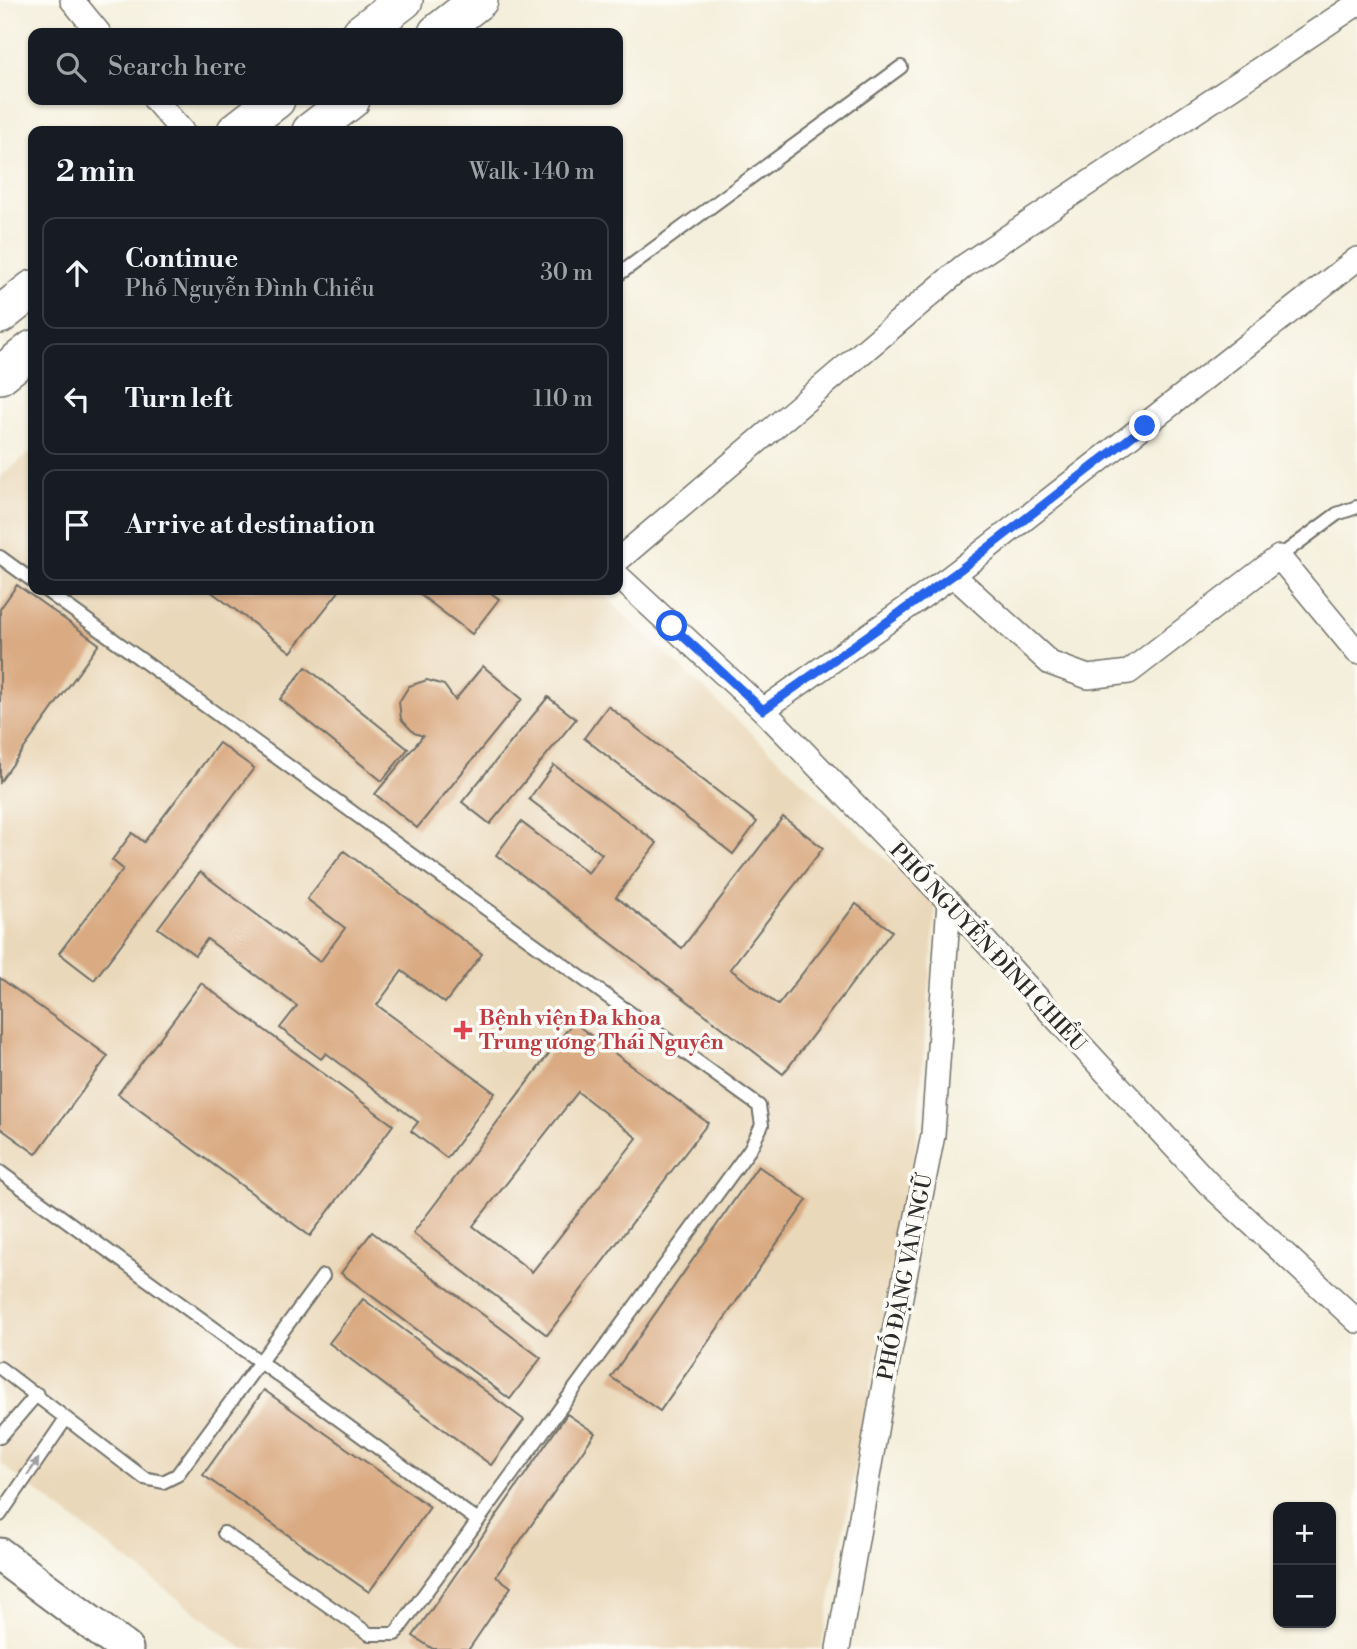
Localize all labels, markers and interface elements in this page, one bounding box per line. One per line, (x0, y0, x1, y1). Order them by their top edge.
search box (28, 28, 623, 105)
icon: search (52, 48, 90, 86)
text: Search here (108, 51, 247, 83)
text: 2 min (56, 153, 135, 191)
text: Walk · 140 m (469, 158, 595, 186)
text: Continue (125, 243, 238, 275)
icon: ahead (58, 254, 96, 292)
text: 30 m (540, 259, 593, 287)
text: Phố Nguyễn Đình Chiểu (125, 275, 375, 303)
icon: left (58, 380, 96, 418)
text: Turn left (125, 383, 233, 415)
text: 110 m (533, 385, 593, 413)
route end (1129, 410, 1160, 441)
icon: arrive (58, 506, 96, 544)
text: Arrive at destination (125, 509, 375, 541)
route start (656, 610, 687, 641)
street label: PHỐ NGUYỄN ĐÌNH CHIỂU (884, 834, 1095, 1058)
place label: Bệnh viện Đa khoa Trung ương Thái Nguyên (479, 1006, 724, 1056)
marker: Bệnh viện Đa khoa Trung ương Thái Nguyên (453, 1020, 473, 1040)
street label: PHỐ ĐẶNG VĂN NGỮ (868, 1170, 939, 1383)
one-way arrow (26, 1457, 39, 1477)
map controls (1273, 1502, 1336, 1628)
button: + (1273, 1502, 1336, 1565)
button: − (1273, 1565, 1336, 1628)

